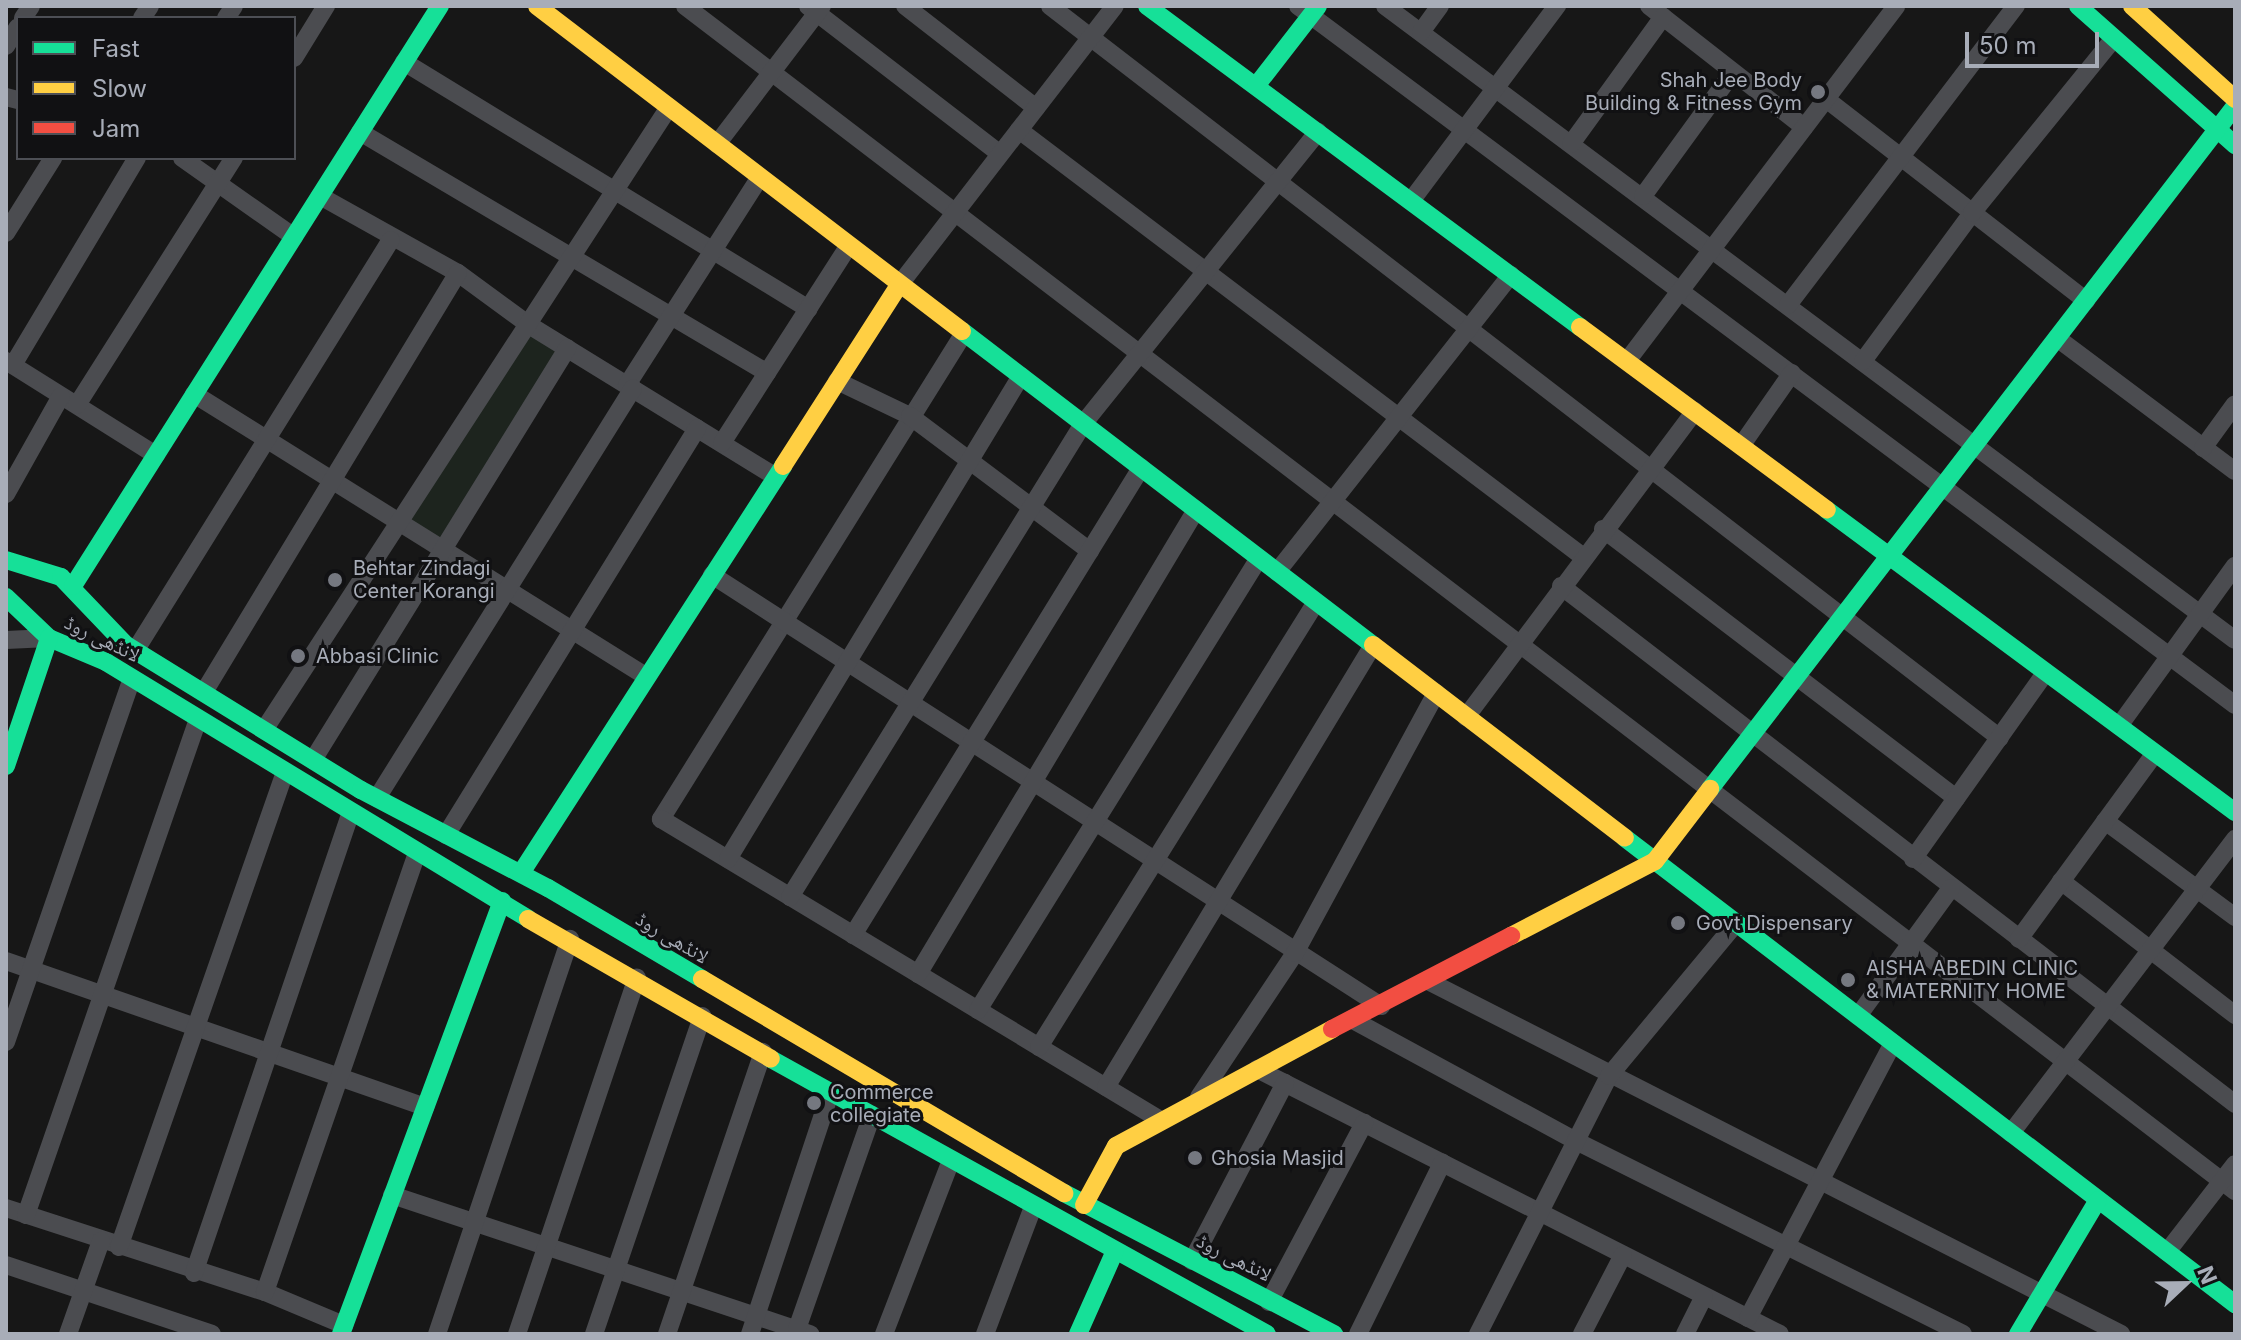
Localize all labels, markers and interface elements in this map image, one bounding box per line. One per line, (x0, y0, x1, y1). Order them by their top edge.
legend (16, 16, 296, 160)
scale bar (1969, 16, 2103, 66)
text: 50 m (1979, 31, 2037, 60)
text: Fast (92, 34, 140, 63)
place label: Shah Jee Body Building & Fitness Gym (1585, 68, 1802, 115)
text: Slow (92, 74, 147, 103)
marker: Shah Jee Body Building & Fitness Gym (1809, 83, 1827, 101)
text: Jam (92, 114, 140, 143)
place label: Behtar Zindagi Center Korangi (353, 556, 495, 603)
marker: Behtar Zindagi Center Korangi (324, 569, 346, 591)
street label: لانڈھی روڈ (61, 611, 143, 667)
place label: Abbasi Clinic (316, 644, 439, 668)
marker: Abbasi Clinic (287, 645, 309, 667)
street label: لانڈھی روڈ (631, 907, 713, 969)
place label: Govt Dispensary (1696, 911, 1853, 935)
marker: Govt Dispensary (1667, 912, 1689, 934)
place label: AISHA ABEDIN CLINIC & MATERNITY HOME (1866, 956, 2078, 1003)
marker: AISHA ABEDIN CLINIC & MATERNITY HOME (1837, 969, 1859, 991)
place label: Commerce collegiate (830, 1080, 934, 1127)
marker: Commerce collegiate (805, 1094, 823, 1112)
place label: Ghosia Masjid (1211, 1146, 1344, 1170)
marker: Ghosia Masjid (1186, 1149, 1204, 1167)
street label: لانڈھی روڈ (1193, 1229, 1275, 1287)
north arrow (2145, 1244, 2225, 1324)
text: N (2192, 1262, 2222, 1288)

